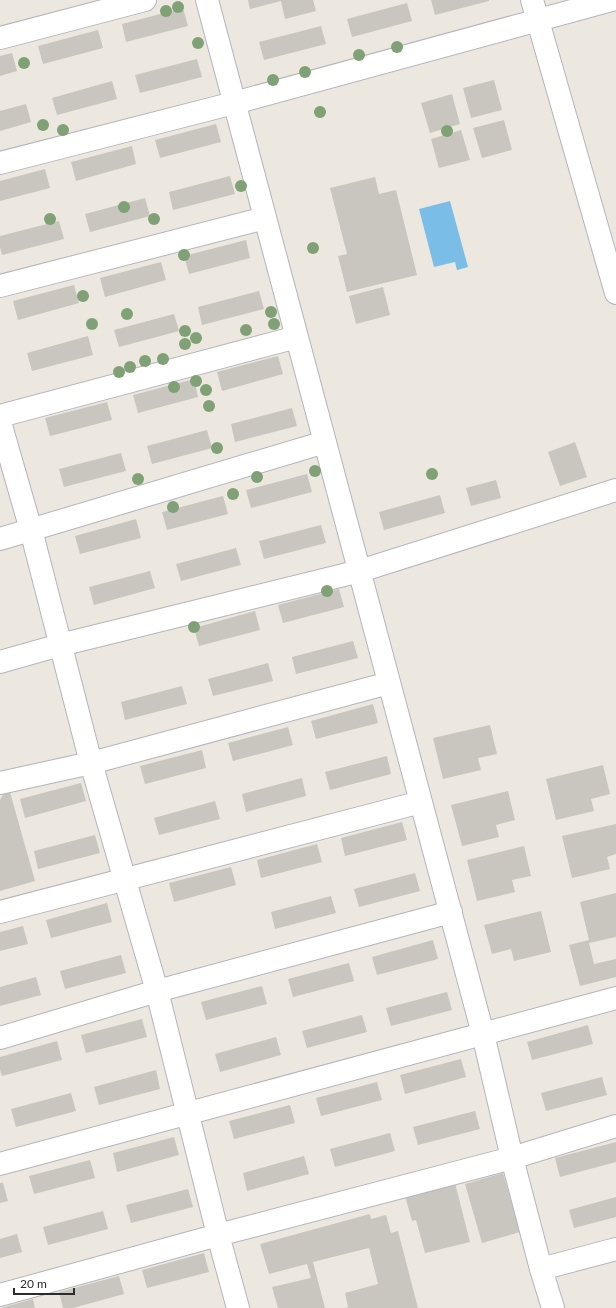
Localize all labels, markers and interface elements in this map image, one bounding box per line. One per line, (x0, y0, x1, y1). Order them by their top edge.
scale bar (14, 1270, 74, 1296)
text: 20 m (20, 1276, 47, 1291)

